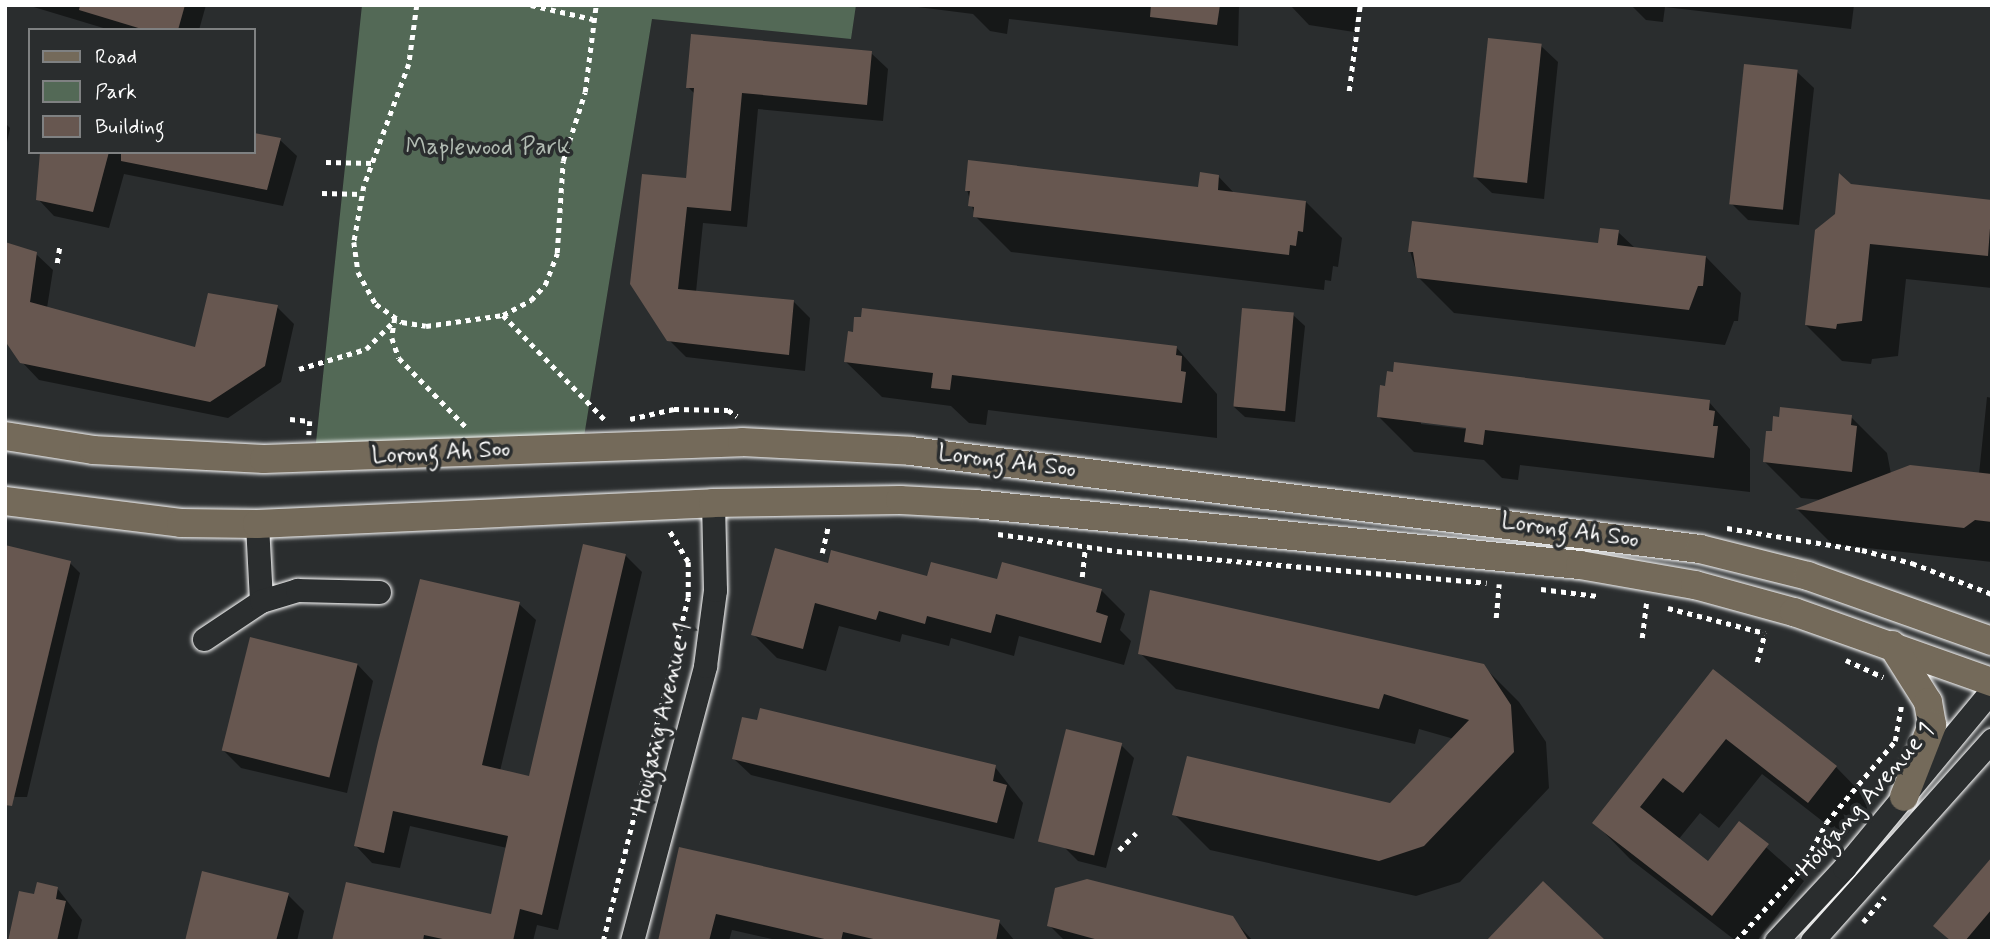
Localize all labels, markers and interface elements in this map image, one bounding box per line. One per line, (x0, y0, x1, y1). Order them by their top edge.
legend (28, 28, 256, 154)
text: Road (95, 43, 137, 71)
text: Park (95, 78, 137, 106)
text: Building (95, 113, 165, 141)
park label: Maplewood Park (407, 134, 569, 162)
street label: Lorong Ah Soo (370, 435, 512, 471)
street label: Lorong Ah Soo (935, 439, 1079, 485)
street label: Lorong Ah Soo (1498, 507, 1642, 555)
street label: Hougang Avenue 1 (627, 623, 697, 813)
street label: Hougang Avenue 1 (1794, 720, 1938, 880)

